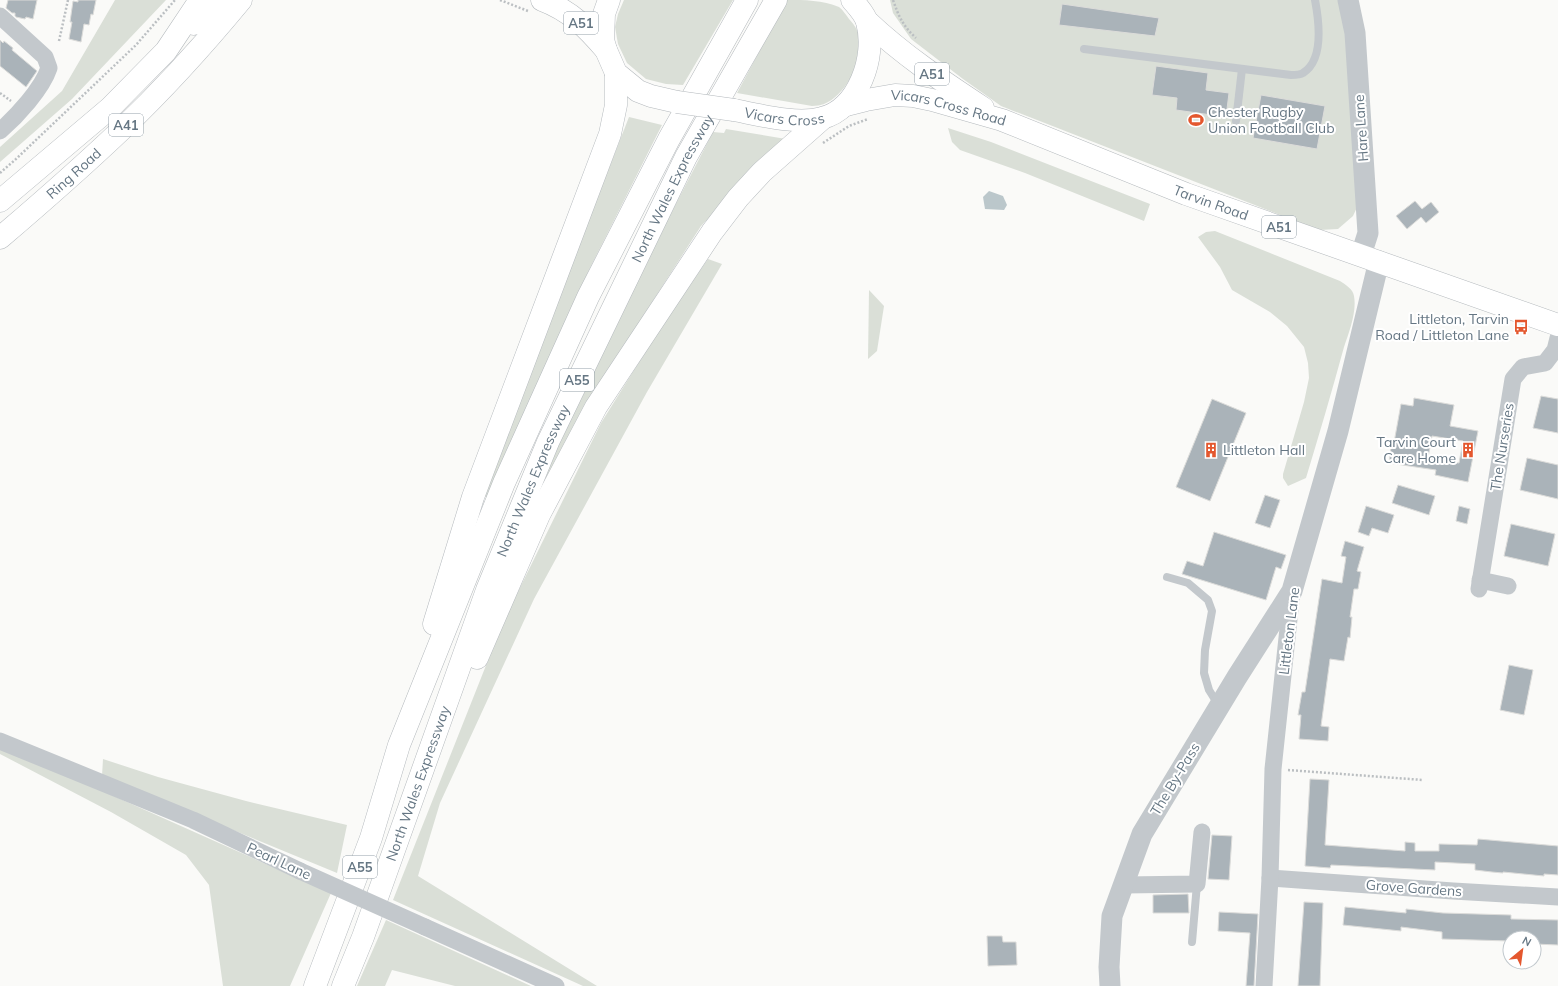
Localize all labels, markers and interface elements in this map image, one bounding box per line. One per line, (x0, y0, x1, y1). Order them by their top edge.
road number: A51 (564, 12, 598, 34)
road number: A51 (915, 63, 949, 85)
street label: Vicars Cross Road (890, 86, 1008, 130)
street label: Hare Lane (1350, 94, 1372, 162)
street label: Vicars Cross (743, 103, 826, 129)
place label: Chester Rugby Union Football Club (1208, 103, 1335, 137)
street label: North Wales Expressway (627, 111, 718, 265)
sports icon: Chester Rugby Union Football Club (1187, 111, 1205, 129)
road number: A41 (109, 114, 143, 136)
street label: Ring Road (43, 144, 105, 203)
street label: Tarvin Road (1171, 181, 1251, 224)
road number: A51 (1262, 216, 1296, 238)
place label: Littleton, Tarvin Road / Littleton Lane (1375, 310, 1509, 344)
bus stop icon: Littleton, Tarvin Road / Littleton Lane (1512, 318, 1530, 336)
road number: A55 (560, 369, 594, 391)
street label: North Wales Expressway (493, 401, 574, 560)
street label: The Nurseries (1486, 402, 1518, 492)
place label: Tarvin Court Care Home (1377, 433, 1456, 467)
building icon: Littleton Hall (1202, 441, 1220, 459)
place label: Littleton Hall (1223, 441, 1305, 459)
building icon: Tarvin Court Care Home (1459, 441, 1477, 459)
street label: Littleton Lane (1275, 586, 1303, 676)
street label: North Wales Expressway (382, 703, 454, 864)
street label: The By-Pass (1146, 739, 1204, 819)
street label: Pearl Lane (244, 838, 314, 884)
road number: A55 (343, 856, 377, 878)
street label: Grove Gardens (1365, 876, 1463, 900)
north arrow (1502, 930, 1542, 970)
text: N (1520, 933, 1534, 949)

